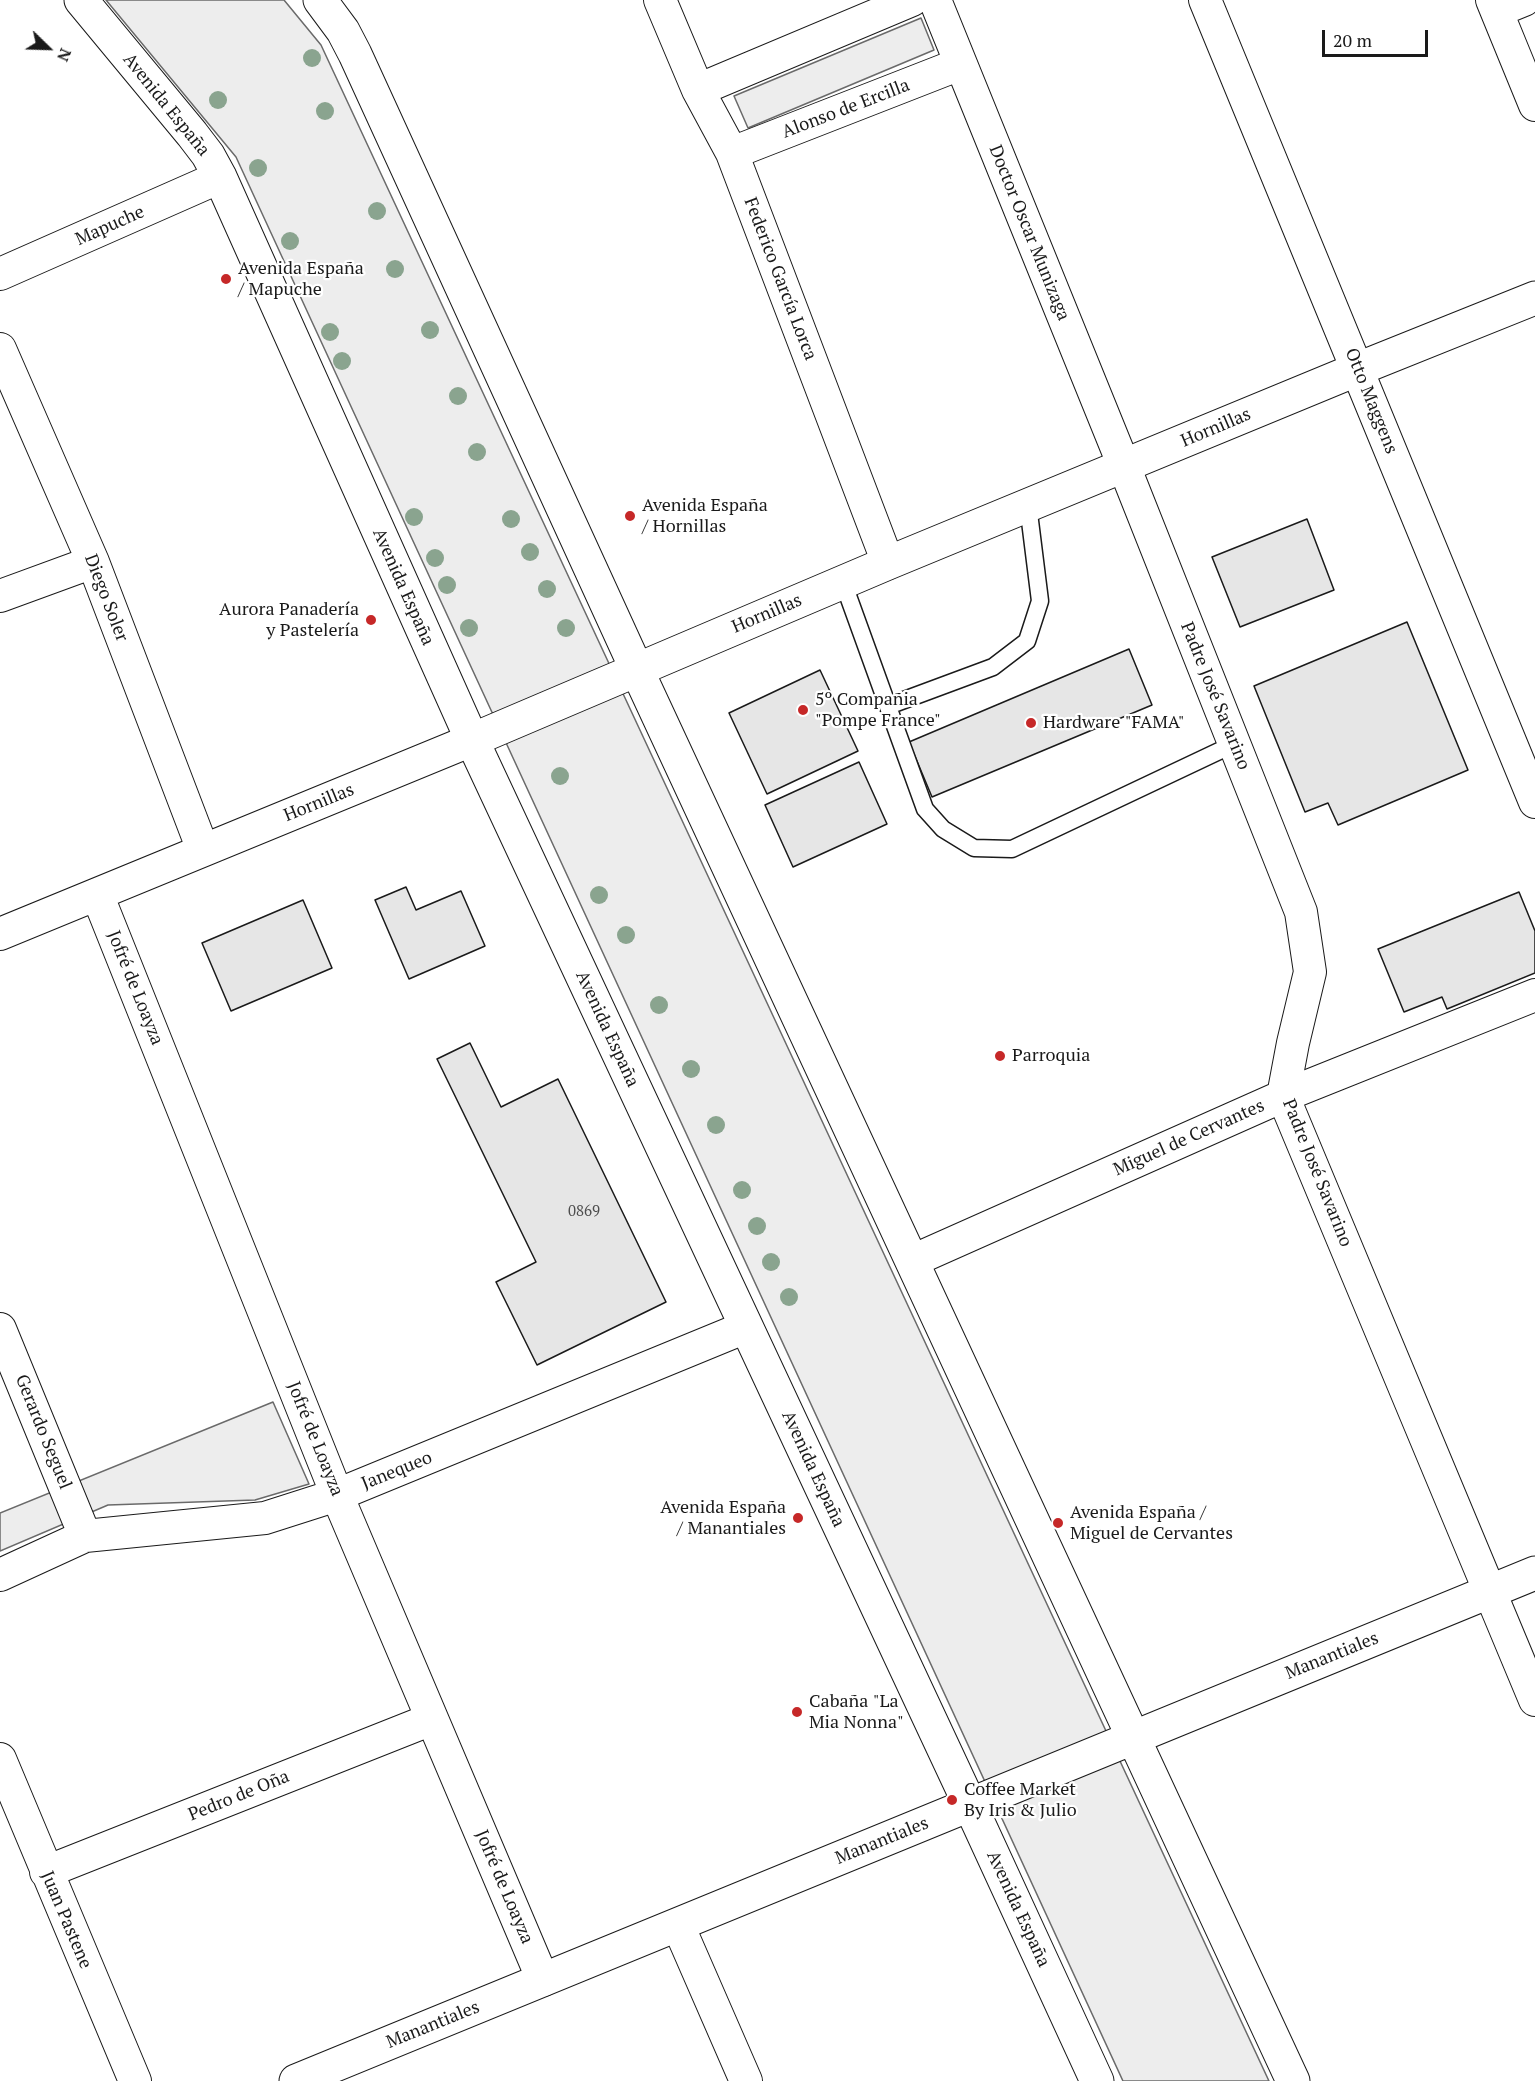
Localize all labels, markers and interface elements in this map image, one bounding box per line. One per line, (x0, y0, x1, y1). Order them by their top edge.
north arrow (18, 18, 78, 78)
scale bar (1325, 18, 1432, 56)
text: 20 m (1333, 28, 1372, 52)
text: N (52, 45, 77, 65)
street label: Avenida España (118, 49, 214, 161)
street label: Alonso de Ercilla (779, 75, 913, 143)
street label: Doctor Oscar Munizaga (984, 142, 1074, 324)
street label: Federico García Lorca (739, 195, 821, 363)
street label: Mapuche (72, 201, 148, 251)
place label: Avenida España / Mapuche (238, 258, 364, 300)
marker: Avenida España / Mapuche (219, 272, 233, 286)
street label: Otto Maggens (1340, 345, 1402, 457)
street label: Hornillas (1178, 404, 1254, 452)
place label: Avenida España / Hornillas (642, 495, 768, 538)
marker: Avenida España / Hornillas (623, 509, 637, 523)
street label: Avenida España (368, 525, 438, 649)
street label: Diego Soler (79, 551, 133, 645)
street label: Hornillas (729, 590, 805, 638)
place label: Aurora Panadería y Pastelería (219, 599, 359, 642)
marker: Aurora Panadería y Pastelería (364, 613, 378, 627)
street label: Padre José Savarino (1176, 619, 1254, 773)
place label: 5º Compañia "Pompe France" (815, 689, 941, 732)
marker: 5º Compañia "Pompe France" (796, 703, 810, 717)
place label: Hardware "FAMA" (1043, 712, 1185, 734)
marker: Hardware "FAMA" (1024, 716, 1038, 730)
street label: Hornillas (281, 779, 357, 827)
street label: Jofré de Loayza (102, 928, 168, 1048)
street label: Avenida España (571, 967, 643, 1091)
place label: Parroquia (1012, 1045, 1090, 1067)
marker: Parroquia (993, 1049, 1007, 1063)
street label: Miguel de Cervantes (1110, 1095, 1268, 1181)
street label: Padre José Savarino (1278, 1096, 1356, 1250)
house number: 0869 (568, 1203, 600, 1221)
street label: Gerardo Seguel (10, 1372, 76, 1492)
street label: Jofré de Loayza (282, 1379, 348, 1499)
street label: Avenida España (777, 1407, 849, 1531)
street label: Janequeo (359, 1447, 435, 1495)
place label: Avenida España / Manantiales (660, 1497, 786, 1540)
place label: Avenida España / Miguel de Cervantes (1070, 1502, 1233, 1544)
marker: Avenida España / Manantiales (791, 1511, 805, 1525)
marker: Avenida España / Miguel de Cervantes (1051, 1516, 1065, 1530)
street label: Manantiales (1282, 1628, 1382, 1684)
place label: Cabaña "La Mia Nonna" (809, 1691, 904, 1734)
marker: Cabaña "La Mia Nonna" (790, 1705, 804, 1719)
street label: Pedro de Oña (185, 1766, 293, 1826)
place label: Coffee Market By Iris & Julio (964, 1779, 1077, 1822)
marker: Coffee Market By Iris & Julio (945, 1793, 959, 1807)
street label: Manantiales (832, 1813, 932, 1869)
street label: Jofré de Loayza (470, 1827, 538, 1947)
street label: Avenida España (982, 1847, 1054, 1971)
street label: Juan Pastene (36, 1868, 96, 1972)
street label: Manantiales (383, 1997, 483, 2053)

